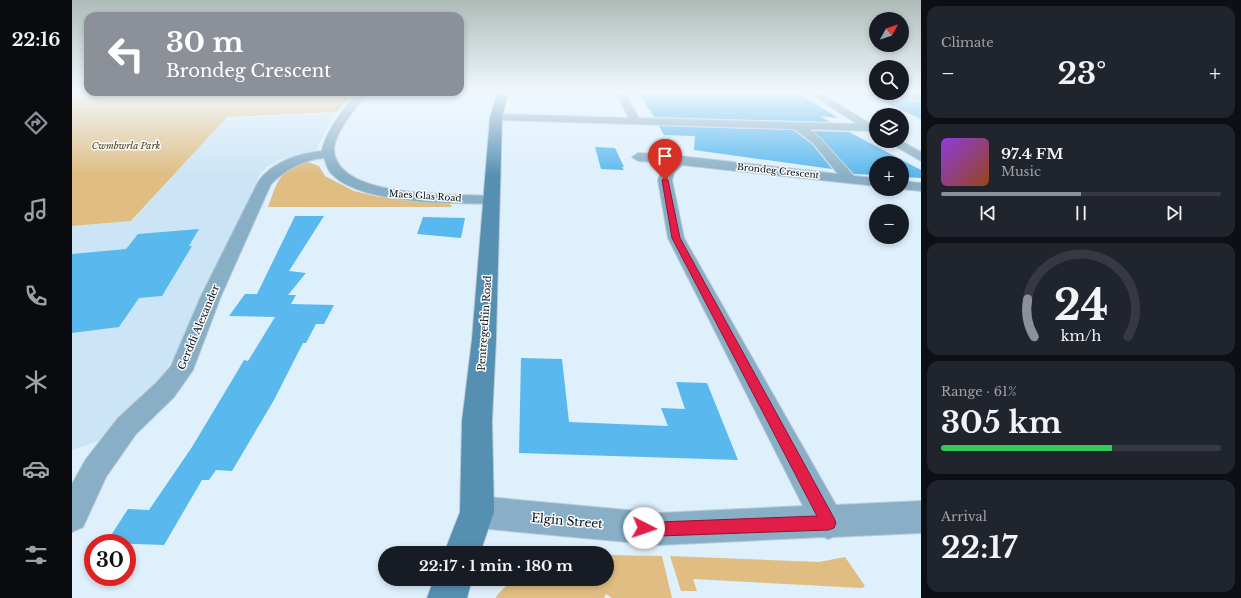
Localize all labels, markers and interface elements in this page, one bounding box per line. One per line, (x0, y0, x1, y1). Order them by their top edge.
north arrow (869, 12, 909, 52)
map controls (869, 12, 909, 244)
text: 30 m (166, 25, 243, 60)
icon: left (100, 28, 152, 80)
text: 22:16 (12, 29, 60, 51)
text: Climate (941, 34, 994, 51)
text: 23° (1058, 55, 1106, 92)
text: Brondeg Crescent (166, 60, 331, 82)
button: search (869, 60, 909, 100)
text: − (941, 60, 955, 87)
text: + (1209, 60, 1221, 87)
button: layers (869, 108, 909, 148)
icon: directions (22, 109, 50, 137)
pin (648, 139, 682, 180)
park label: Cwmbwrla Park (92, 140, 161, 151)
text: 97.4 FM (1001, 144, 1063, 163)
icon: arrive (654, 145, 676, 167)
button: + (869, 156, 909, 196)
street label: Brondeg Crescent (736, 161, 820, 180)
text: Music (1001, 163, 1041, 180)
street label: Maes Glas Road (388, 187, 462, 204)
icon: music (22, 196, 50, 224)
icon: previous (977, 202, 999, 224)
icon: pause (1070, 202, 1092, 224)
icon: next (1163, 202, 1185, 224)
button: − (869, 204, 909, 244)
street label: Pentregethin Road (475, 275, 494, 371)
text: 24 (1054, 280, 1108, 331)
icon: phone (22, 282, 50, 310)
street label: Gerddi Alexander (175, 283, 222, 372)
text: km/h (1061, 327, 1101, 345)
icon: climate (22, 368, 50, 396)
text: Range · 61% (941, 383, 1017, 400)
text: 305 km (941, 404, 1062, 441)
icon: car (22, 455, 50, 483)
position arrow (623, 507, 665, 549)
text: Arrival (941, 508, 987, 525)
street label: Elgin Street (531, 510, 604, 531)
text: 22:17 (941, 529, 1017, 566)
speed limit sign: 30 (84, 534, 136, 586)
icon: filters (22, 541, 50, 569)
text: 22:17 · 1 min · 180 m (419, 556, 573, 575)

